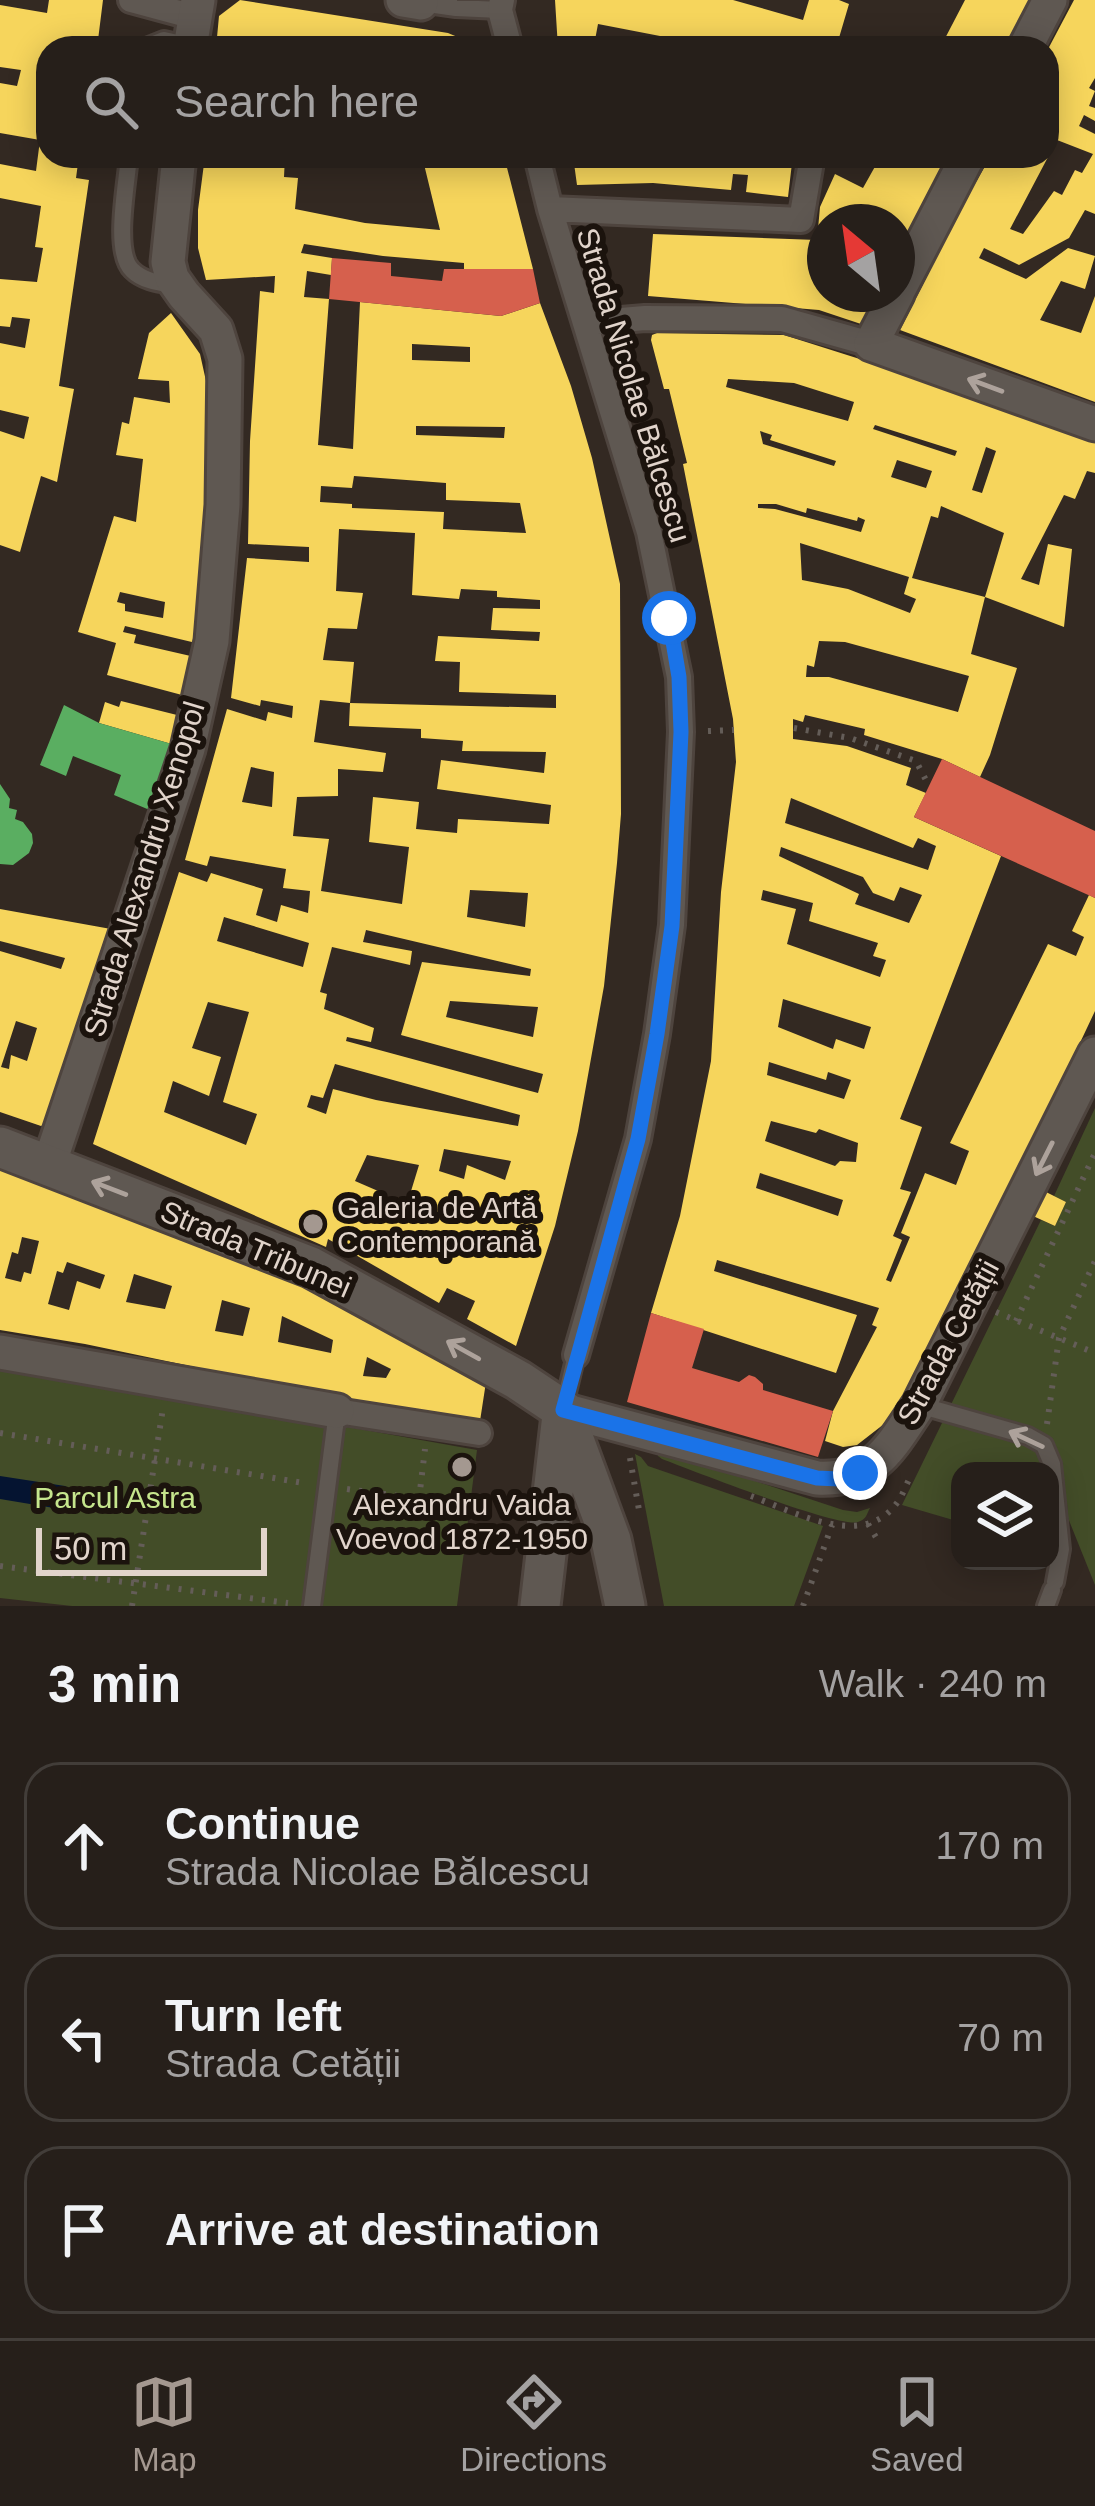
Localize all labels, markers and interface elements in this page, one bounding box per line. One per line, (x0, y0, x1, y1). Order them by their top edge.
search box (36, 36, 1059, 168)
icon: search (78, 69, 144, 135)
text: Search here (174, 76, 419, 127)
north arrow (807, 204, 915, 312)
street label: Strada Nicolae Bălcescu (570, 224, 698, 546)
one-way arrow (967, 373, 1004, 394)
route start (642, 591, 696, 645)
street label: Strada Alexandru Xenopol (77, 697, 211, 1041)
one-way arrow (1031, 1140, 1054, 1176)
one-way arrow (91, 1176, 128, 1198)
place label: Galeria de Artă Contemporană (337, 1191, 537, 1258)
street label: Strada Tribunei (156, 1194, 356, 1304)
marker: Galeria de Artă Contemporană (300, 1211, 326, 1237)
street label: Strada Cetății (891, 1254, 1005, 1430)
one-way arrow (446, 1338, 481, 1361)
one-way arrow (1009, 1426, 1045, 1448)
route end (833, 1446, 887, 1500)
marker: Alexandru Vaida Voevod 1872-1950 (449, 1454, 475, 1480)
map controls (951, 1462, 1059, 1570)
button: layers (951, 1462, 1059, 1570)
park label: Parcul Astra (34, 1481, 196, 1514)
place label: Alexandru Vaida Voevod 1872-1950 (336, 1488, 588, 1555)
scale bar (36, 1522, 267, 1575)
text: 50 m (54, 1530, 127, 1567)
text: 3 min (48, 1656, 181, 1713)
text: Walk · 240 m (819, 1662, 1047, 1705)
text: Continue (165, 1798, 360, 1849)
icon: ahead (51, 1813, 117, 1879)
text: 170 m (936, 1824, 1044, 1867)
text: Strada Nicolae Bălcescu (165, 1850, 590, 1893)
text: Turn left (165, 1990, 342, 2041)
icon: left (51, 2005, 117, 2071)
text: 70 m (957, 2016, 1044, 2059)
text: Strada Cetății (165, 2042, 401, 2085)
icon: arrive (51, 2197, 117, 2263)
text: Arrive at destination (165, 2204, 600, 2255)
tab: Map (131, 2369, 197, 2479)
tab: Directions (460, 2369, 607, 2479)
tab: Saved (870, 2369, 964, 2479)

